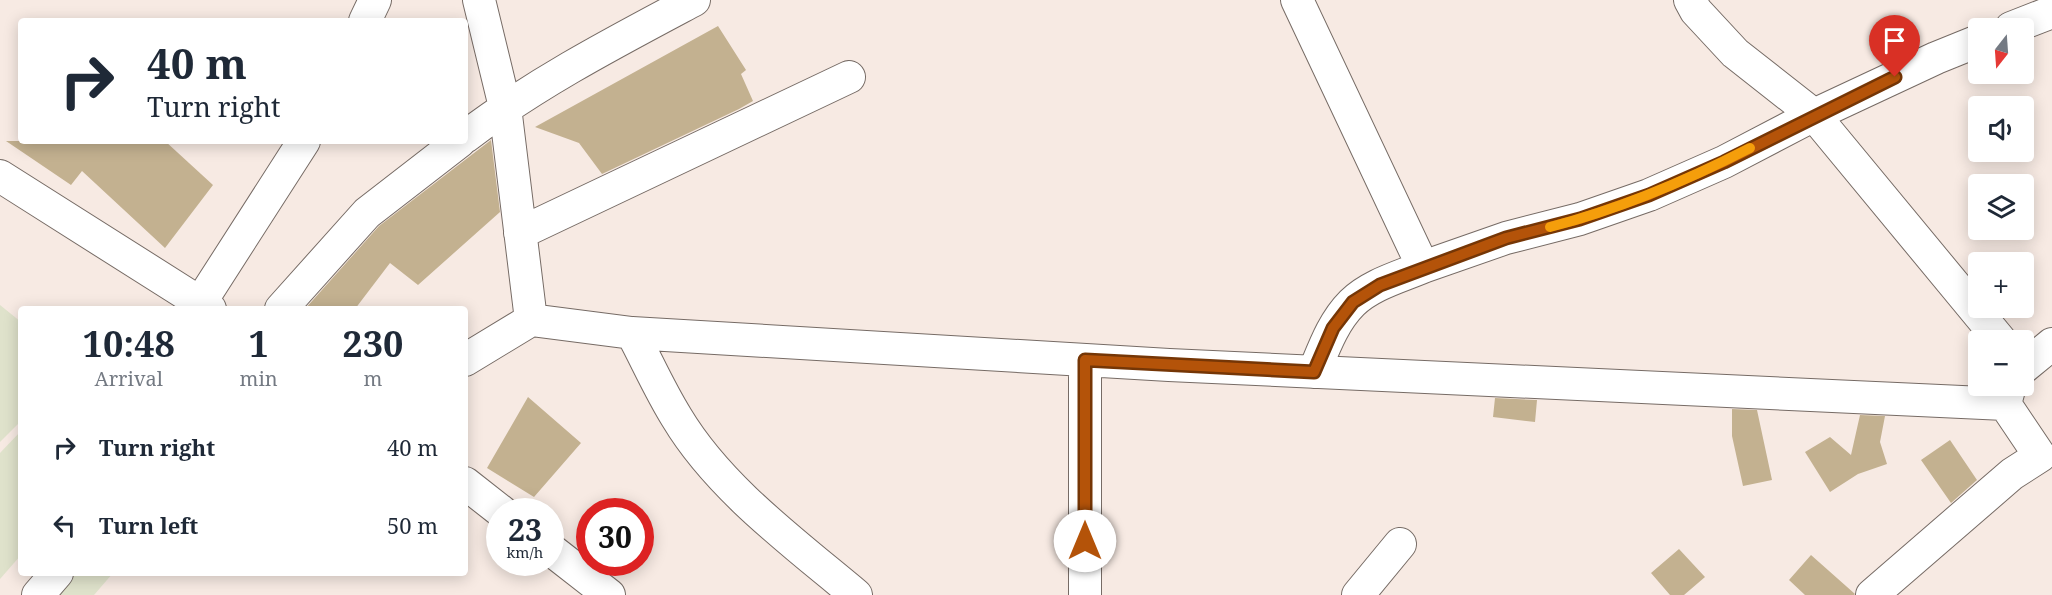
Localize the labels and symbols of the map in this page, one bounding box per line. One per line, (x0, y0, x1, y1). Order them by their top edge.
pin (1869, 15, 1920, 77)
north arrow (1968, 18, 2034, 84)
speed limit sign: 30 (576, 498, 654, 576)
position arrow (1053, 509, 1117, 573)

